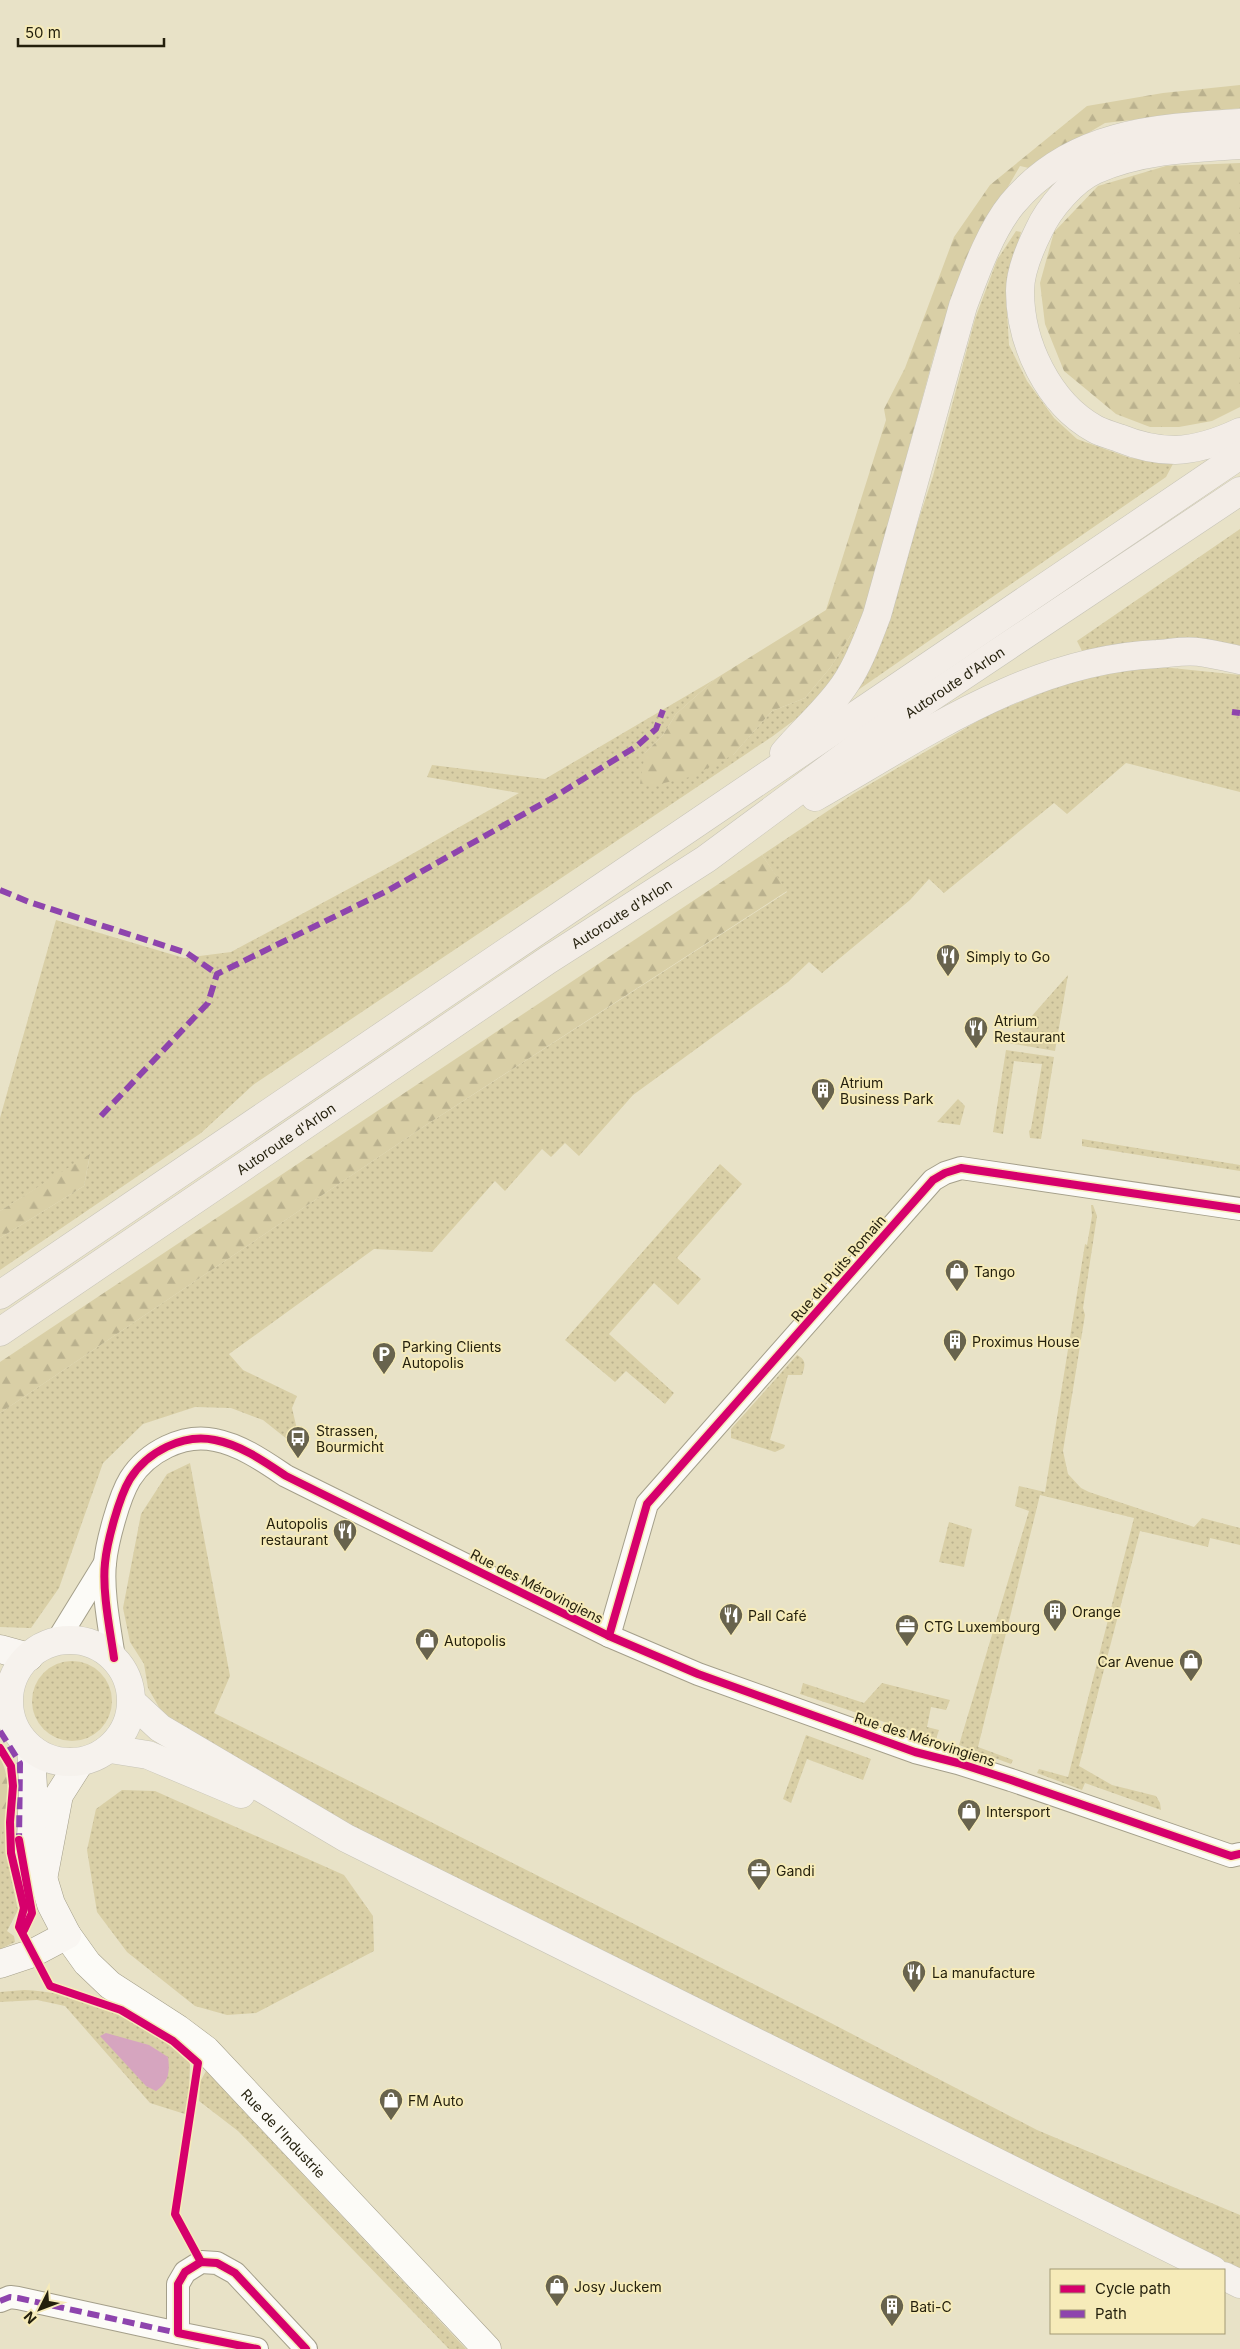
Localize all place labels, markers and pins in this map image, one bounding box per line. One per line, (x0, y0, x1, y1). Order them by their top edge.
restaurant icon: Simply to Go (935, 943, 961, 977)
place label: Simply to Go (966, 948, 1050, 965)
place label: Atrium Restaurant (994, 1012, 1066, 1045)
restaurant icon: Atrium Restaurant (963, 1015, 989, 1049)
place label: Atrium Business Park (840, 1074, 934, 1107)
building icon: Atrium Business Park (810, 1077, 836, 1111)
shop icon: Tango (944, 1258, 970, 1292)
place label: Tango (974, 1263, 1015, 1280)
building icon: Proximus House (942, 1328, 968, 1362)
place label: Proximus House (972, 1333, 1080, 1350)
place label: Parking Clients Autopolis (402, 1338, 501, 1371)
parking icon: Parking Clients Autopolis (371, 1341, 397, 1375)
place label: Strassen, Bourmicht (316, 1422, 384, 1455)
bus stop icon: Strassen, Bourmicht (285, 1425, 311, 1459)
place label: Autopolis restaurant (261, 1515, 328, 1548)
restaurant icon: Autopolis restaurant (332, 1518, 358, 1552)
building icon: Orange (1042, 1598, 1068, 1632)
restaurant icon: Pall Café (718, 1602, 744, 1636)
place label: Orange (1072, 1603, 1121, 1620)
place label: Pall Café (748, 1607, 807, 1624)
office icon: CTG Luxembourg (894, 1613, 920, 1647)
place label: CTG Luxembourg (924, 1618, 1040, 1635)
shop icon: Autopolis (414, 1627, 440, 1661)
place label: Autopolis (444, 1632, 506, 1649)
shop icon: Car Avenue (1178, 1648, 1204, 1682)
place label: Car Avenue (1098, 1653, 1174, 1670)
shop icon: Intersport (956, 1798, 982, 1832)
place label: Intersport (986, 1803, 1051, 1820)
office icon: Gandi (746, 1857, 772, 1891)
place label: Gandi (776, 1862, 815, 1879)
restaurant icon: La manufacture (901, 1959, 927, 1993)
place label: La manufacture (932, 1964, 1035, 1981)
shop icon: FM Auto (378, 2087, 404, 2121)
place label: FM Auto (408, 2092, 464, 2109)
shop icon: Josy Juckem (544, 2273, 570, 2307)
place label: Josy Juckem (574, 2278, 662, 2295)
building icon: Bati-C (879, 2293, 905, 2327)
place label: Bati-C (910, 2298, 952, 2315)

